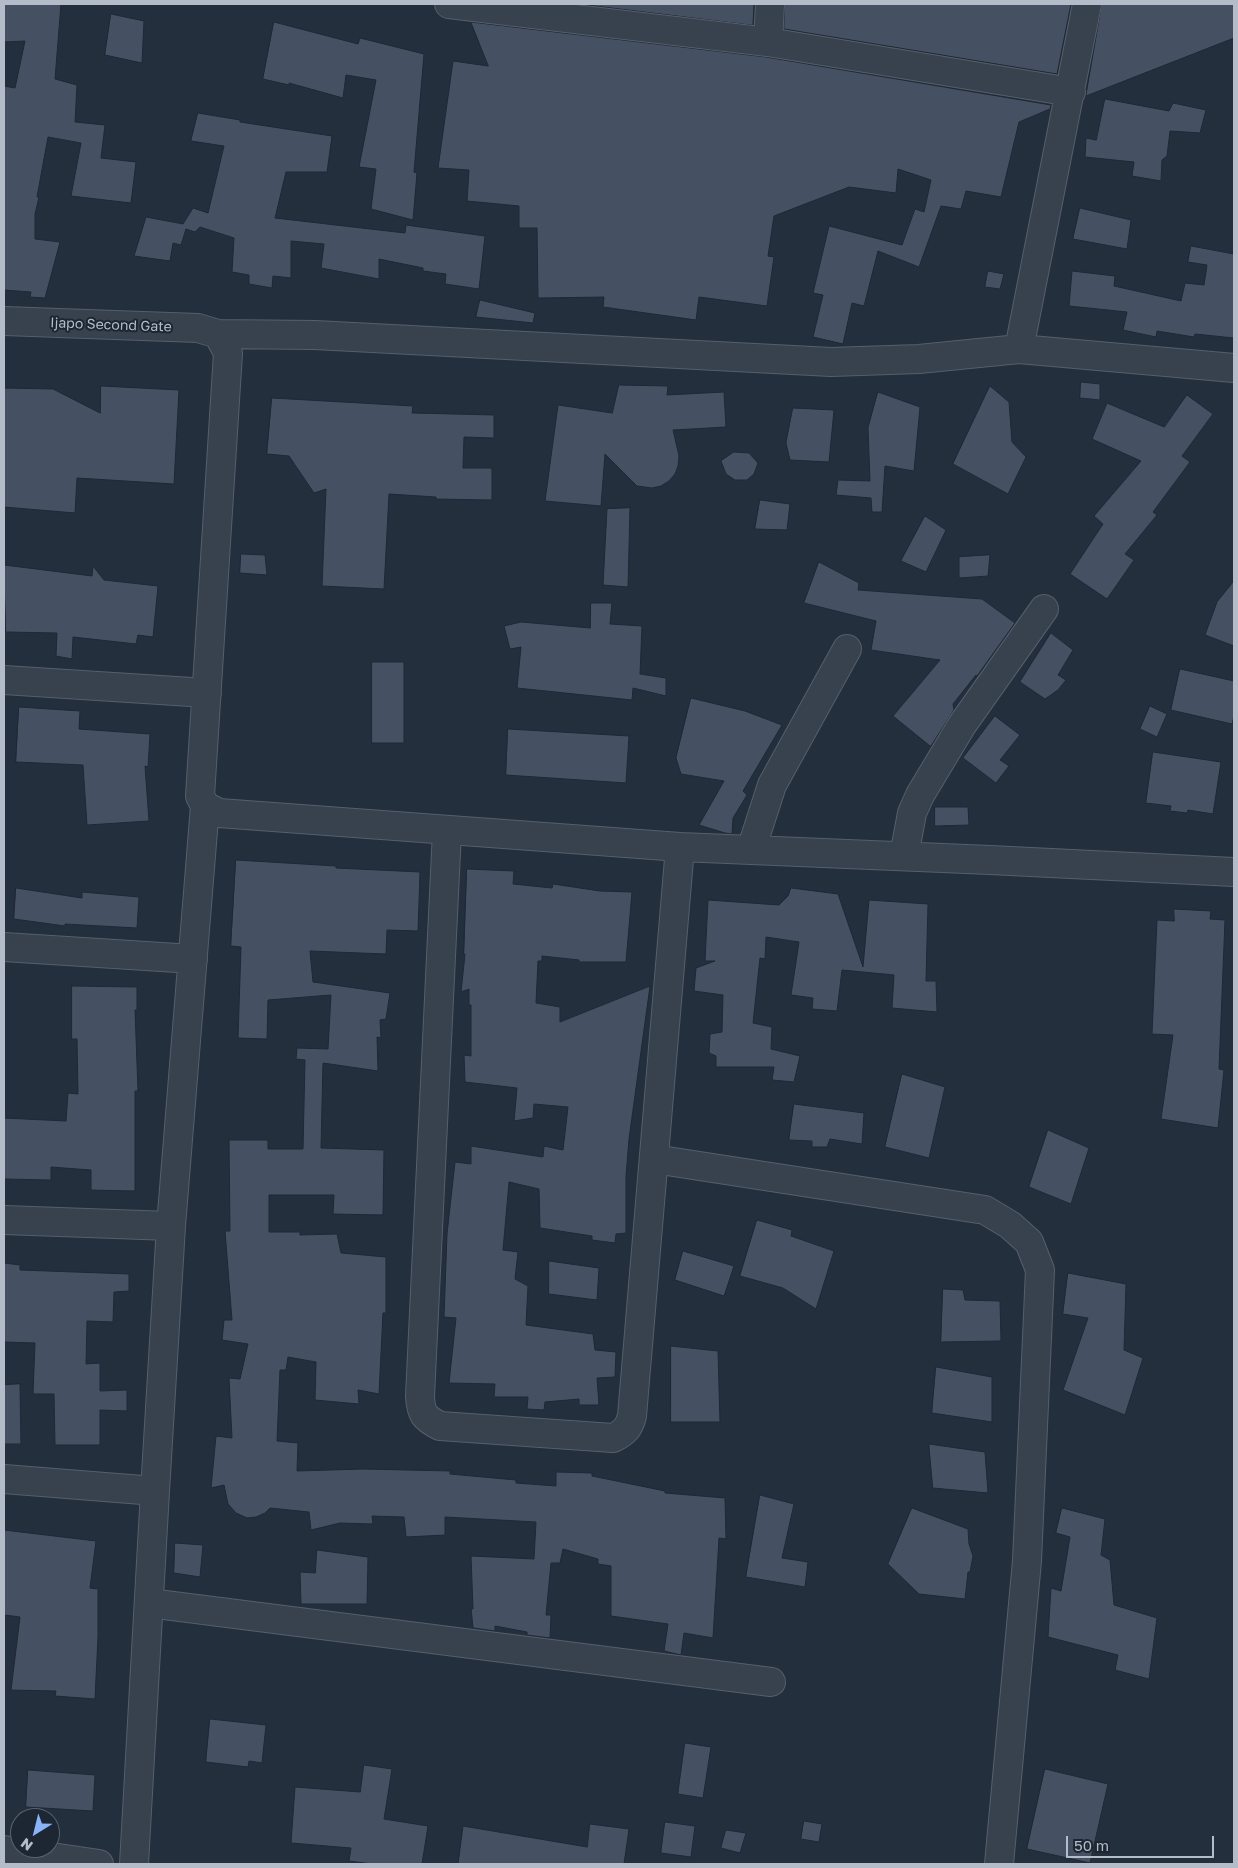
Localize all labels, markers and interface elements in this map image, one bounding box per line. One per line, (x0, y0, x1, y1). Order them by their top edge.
street label: Ijapo Second Gate (50, 314, 172, 336)
north arrow (10, 1808, 60, 1858)
scale bar (1068, 1826, 1216, 1858)
text: N (17, 1835, 36, 1855)
text: 50 m (1074, 1836, 1109, 1854)

